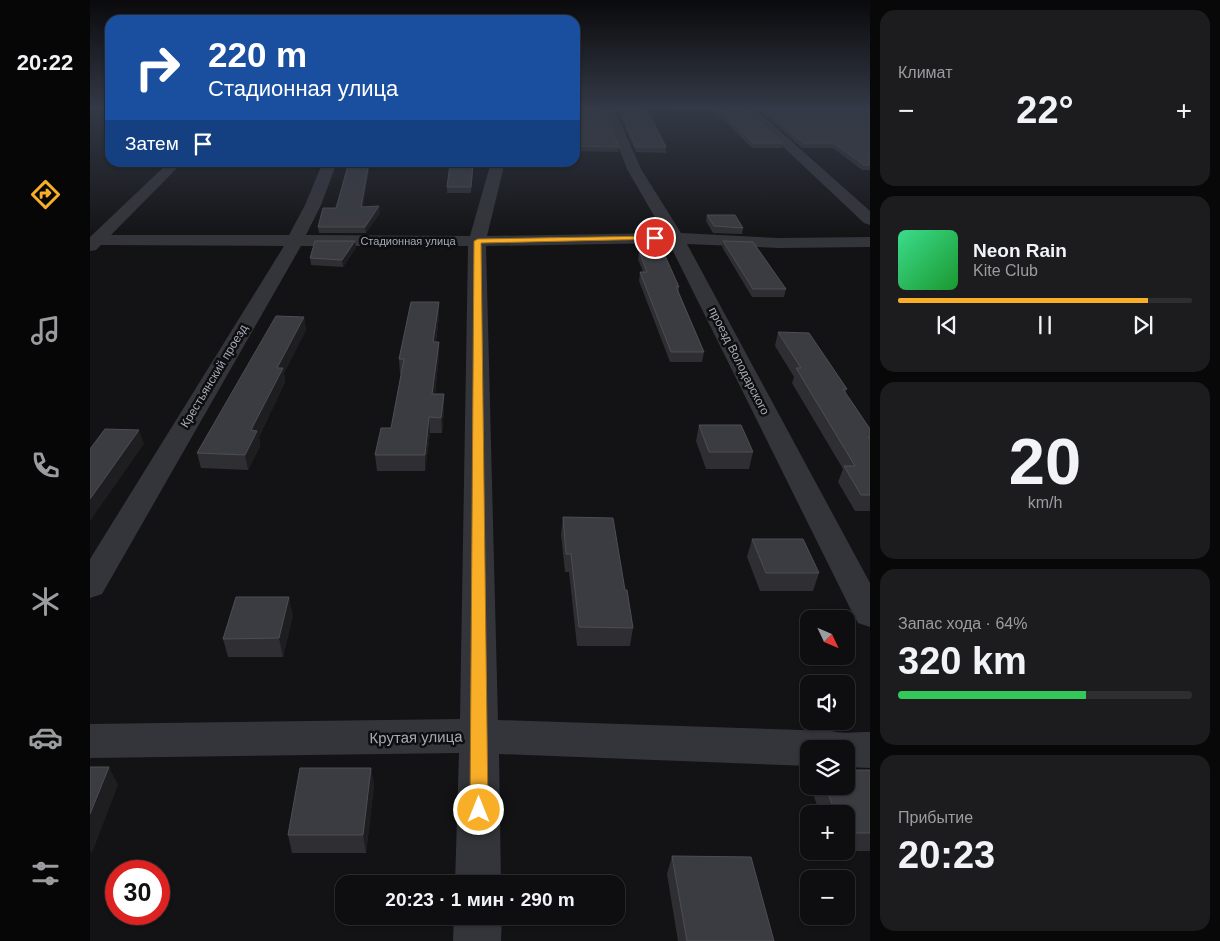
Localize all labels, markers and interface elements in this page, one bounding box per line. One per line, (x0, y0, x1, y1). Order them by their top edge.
icon: right (125, 35, 190, 100)
text: 220 m (208, 35, 307, 74)
text: 20:22 (17, 50, 73, 75)
text: Климат (898, 64, 952, 81)
text: Стадионная улица (208, 76, 398, 101)
text: 22° (1016, 89, 1074, 131)
text: − (898, 95, 914, 126)
text: + (1176, 95, 1192, 126)
icon: arrive (189, 130, 217, 158)
text: Затем (125, 133, 179, 154)
icon: directions (28, 177, 63, 212)
pin (634, 217, 676, 259)
icon: arrive (641, 224, 669, 252)
street label: Стадионная улица (360, 235, 456, 247)
text: Neon Rain (973, 240, 1067, 261)
text: Kite Club (973, 262, 1038, 279)
street label: проезд Володарского (706, 305, 772, 417)
icon: previous (933, 311, 961, 339)
icon: pause (1031, 311, 1059, 339)
icon: next (1129, 311, 1157, 339)
icon: music (28, 313, 63, 348)
street label: Крестьянский проезд (178, 322, 250, 430)
text: 20 (1009, 425, 1081, 498)
icon: phone (28, 448, 63, 483)
text: km/h (1028, 494, 1062, 511)
icon: climate (28, 584, 63, 619)
north arrow (800, 610, 855, 665)
map controls (800, 610, 855, 925)
text: Запас хода · 64% (898, 615, 1027, 632)
text: 320 km (898, 640, 1027, 682)
button: sound (800, 675, 855, 730)
icon: car (28, 720, 63, 755)
street label: Крутая улица (369, 728, 463, 746)
button: layers (800, 740, 855, 795)
position arrow (452, 783, 504, 835)
button: + (800, 805, 855, 860)
text: Прибытие (898, 809, 973, 826)
text: 20:23 (898, 834, 995, 876)
icon: filters (28, 856, 63, 891)
speed limit sign: 30 (105, 860, 170, 925)
button: − (800, 870, 855, 925)
text: 20:23 · 1 мин · 290 m (385, 889, 575, 910)

